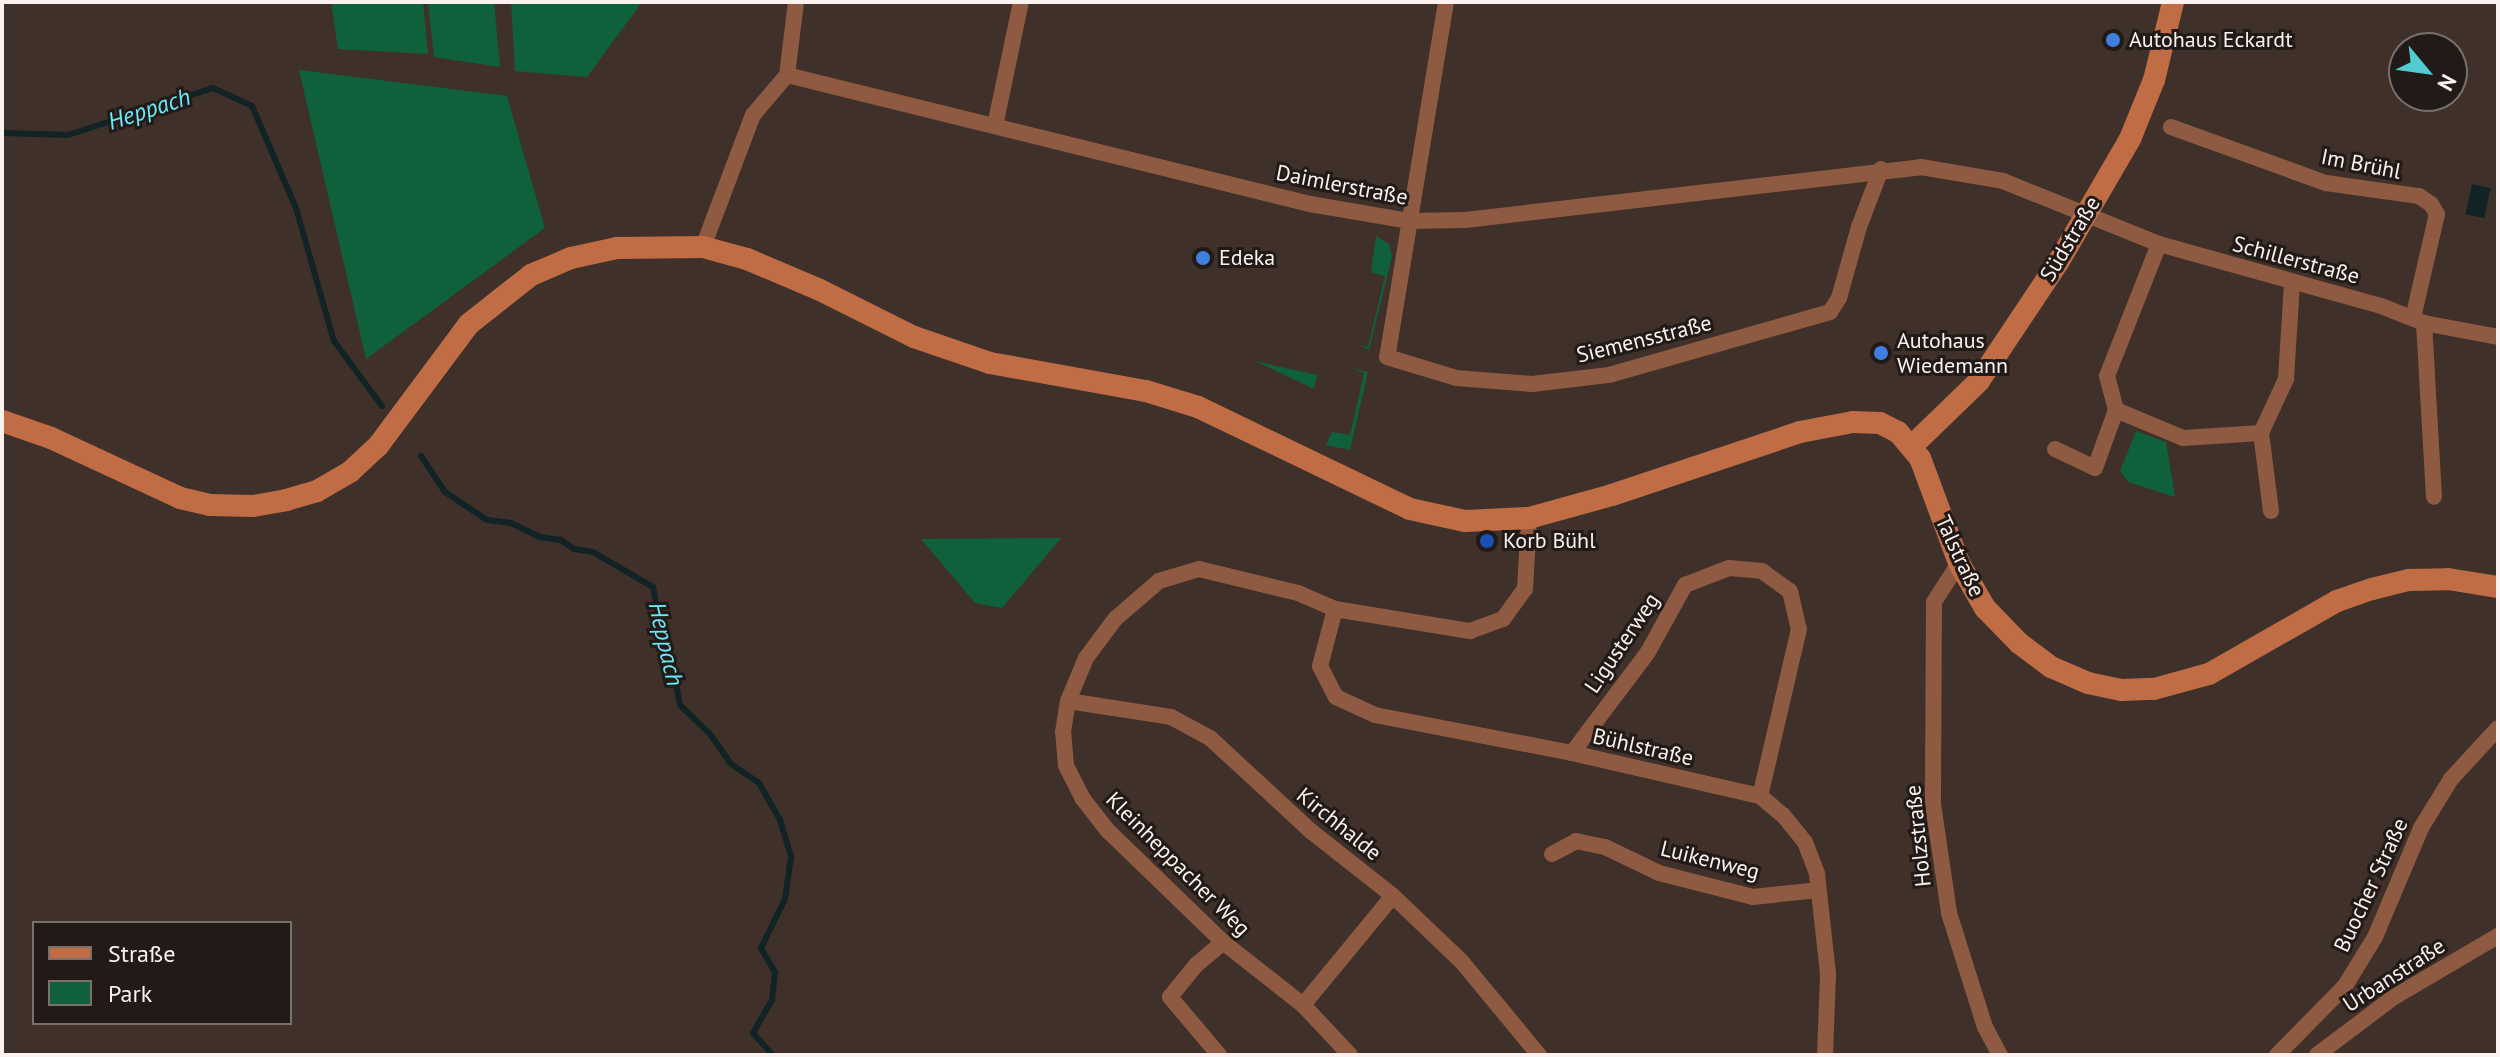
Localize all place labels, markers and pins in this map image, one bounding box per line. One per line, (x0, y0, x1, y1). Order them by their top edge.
place label: Autohaus Eckardt (2129, 27, 2293, 53)
marker: Autohaus Eckardt (2104, 31, 2122, 49)
place label: Edeka (1219, 245, 1275, 271)
marker: Edeka (1194, 249, 1212, 267)
place label: Autohaus Wiedemann (1897, 327, 2008, 378)
marker: Autohaus Wiedemann (1872, 344, 1890, 362)
place label: Korb Bühl (1503, 528, 1596, 554)
marker: Korb Bühl (1478, 532, 1496, 550)

